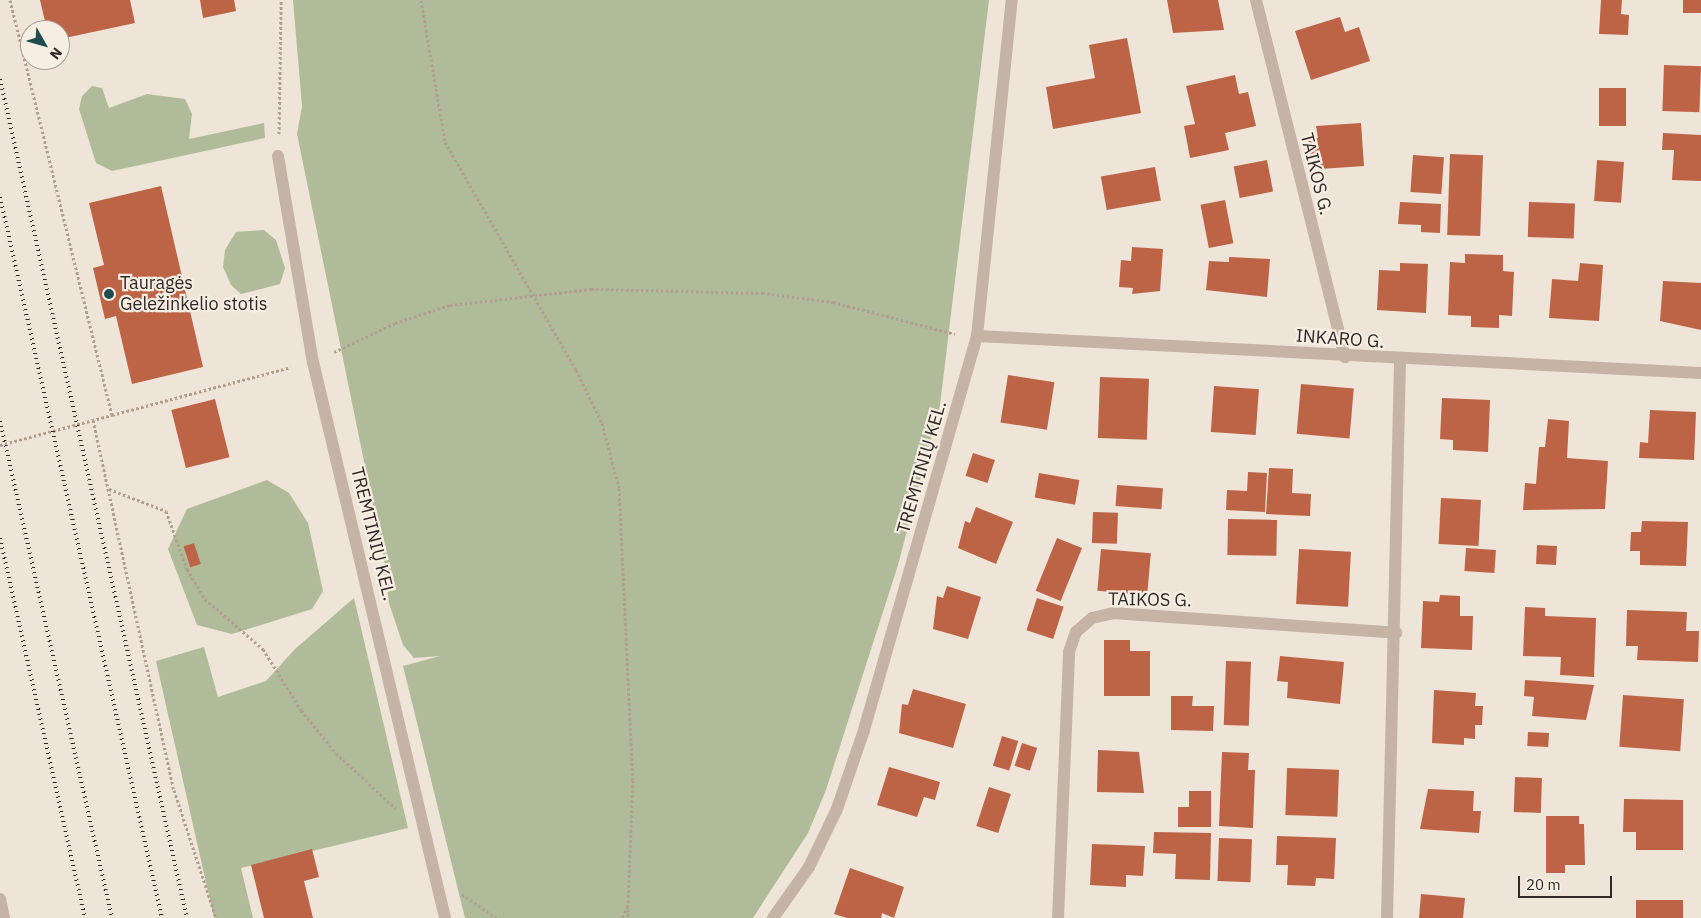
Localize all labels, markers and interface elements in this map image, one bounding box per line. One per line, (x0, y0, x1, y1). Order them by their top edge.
north arrow (20, 20, 70, 70)
text: N (46, 44, 66, 63)
street label: TAIKOS G. (1295, 131, 1337, 217)
place label: Tauragės Geležinkelio stotis (120, 273, 267, 316)
marker: Tauragės Geležinkelio stotis (102, 287, 116, 301)
street label: INKARO G. (1295, 325, 1385, 353)
street label: TREMTINIŲ KEL. (893, 398, 951, 536)
street label: TREMTINIŲ KEL. (346, 465, 400, 603)
street label: TAIKOS G. (1108, 588, 1192, 612)
scale bar (1521, 866, 1615, 898)
text: 20 m (1526, 875, 1561, 894)

